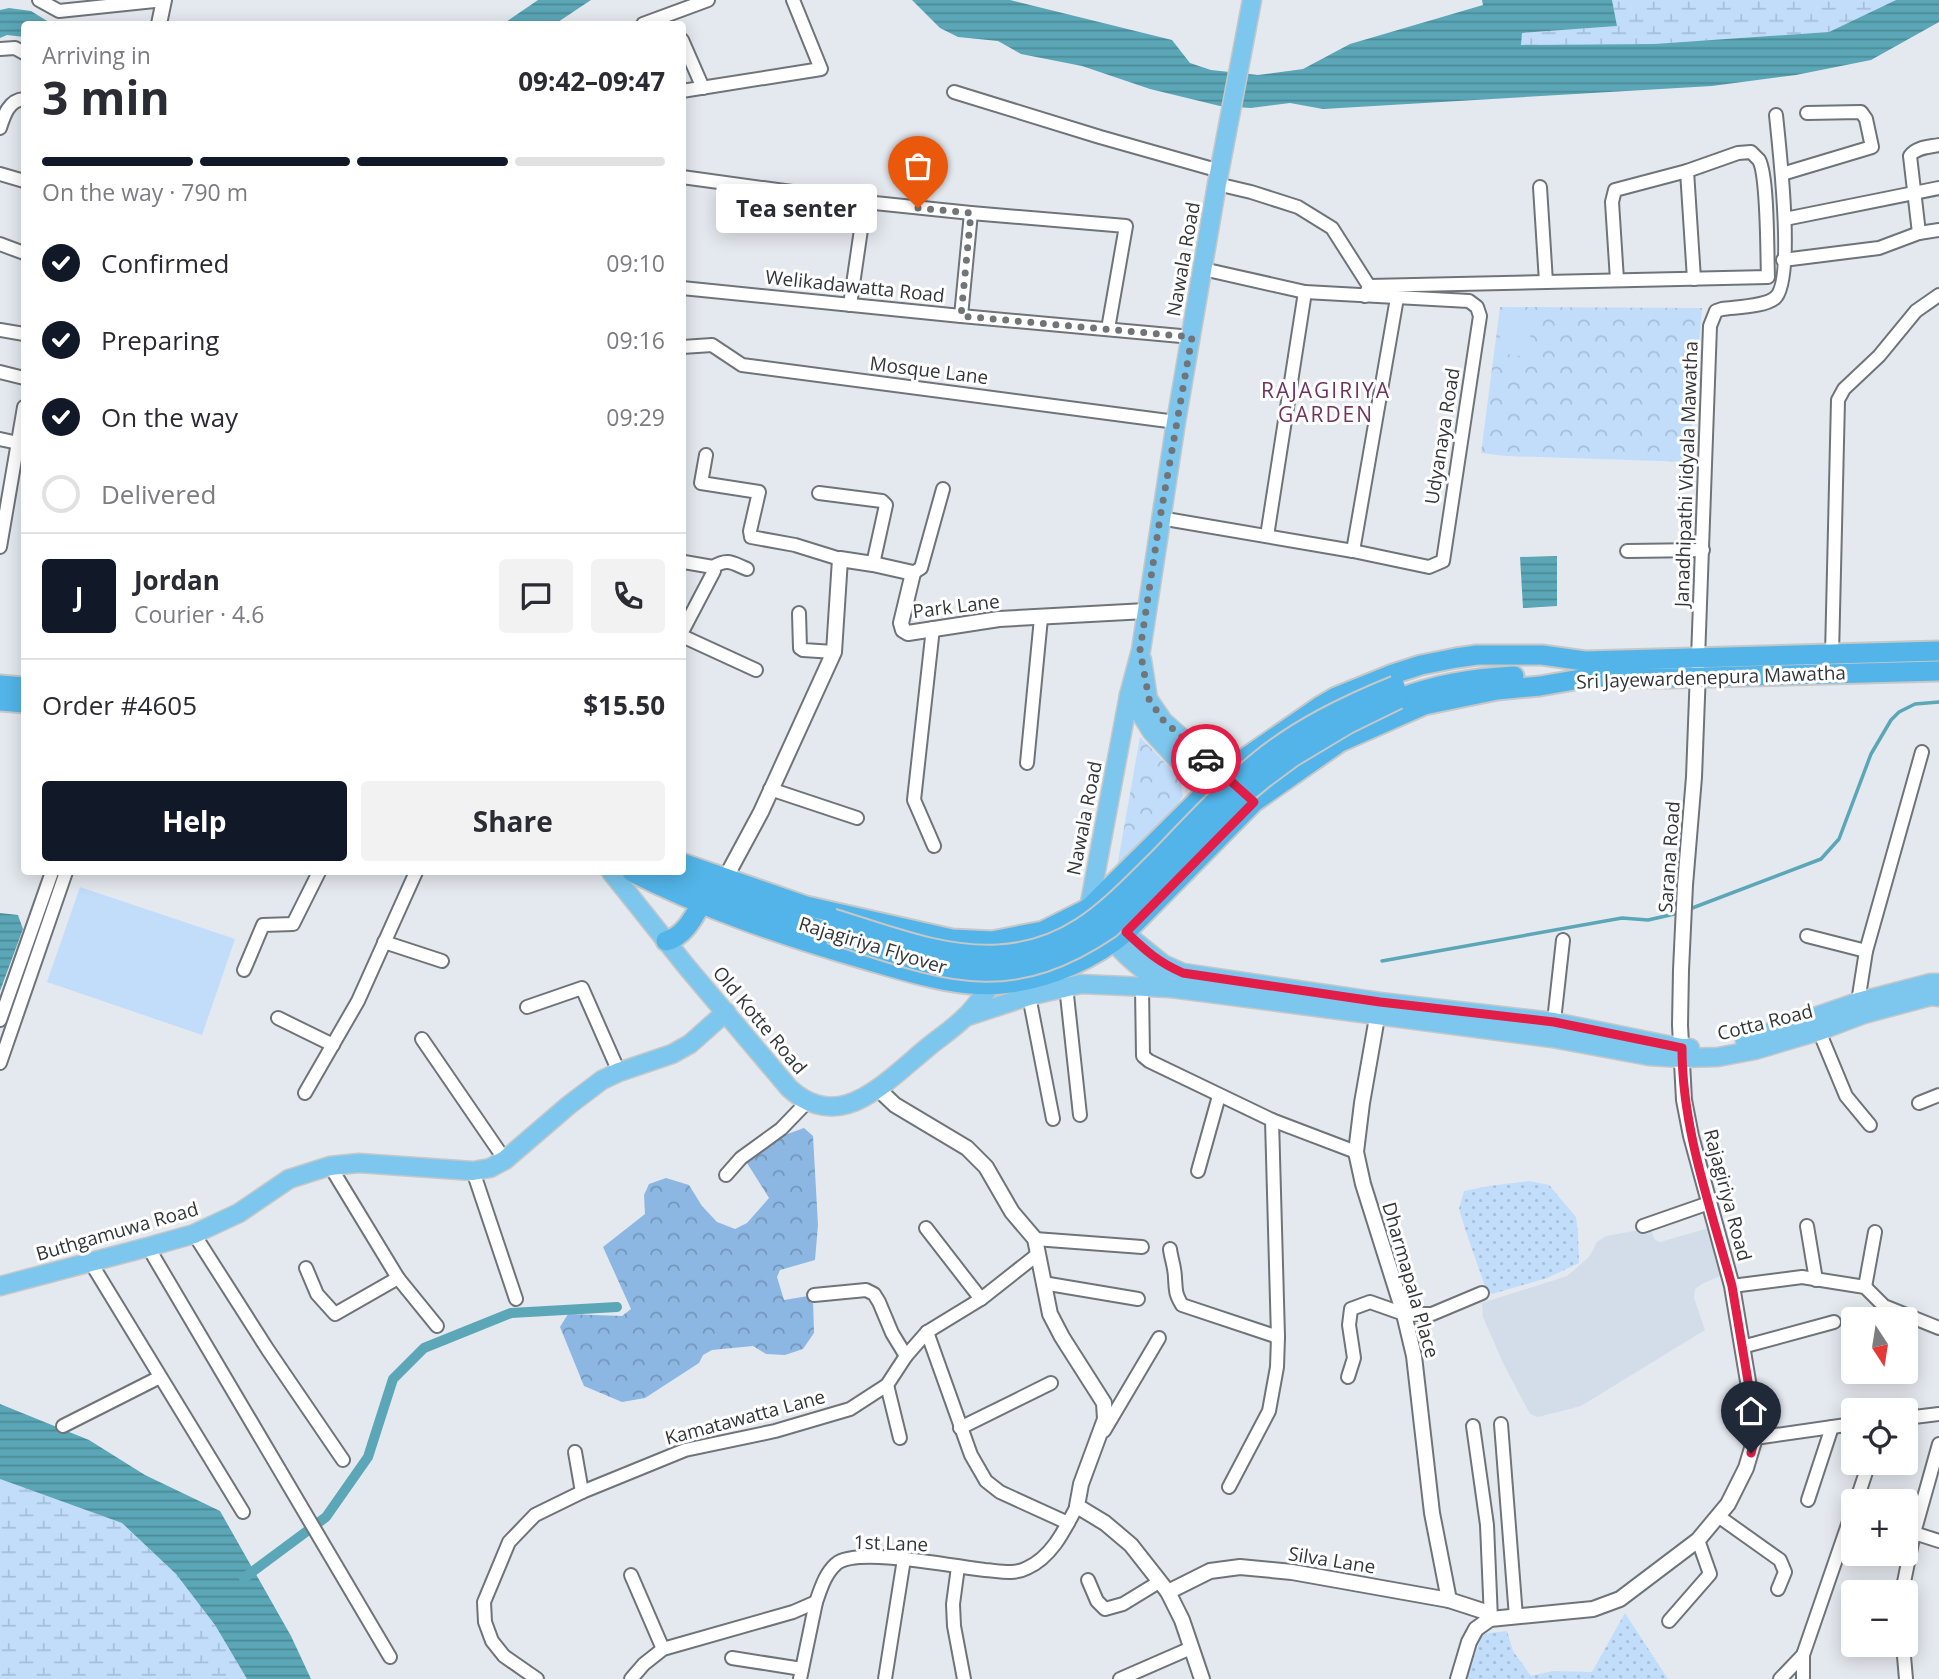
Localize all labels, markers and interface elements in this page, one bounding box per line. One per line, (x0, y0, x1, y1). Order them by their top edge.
text: Arriving in (42, 39, 151, 71)
text: 09:42–09:47 (518, 63, 665, 99)
text: 3 min (42, 66, 170, 128)
pin (888, 136, 948, 208)
icon: bag (899, 147, 937, 185)
text: On the way · 790 m (42, 176, 248, 208)
callout: Tea senter (715, 184, 876, 232)
text: Tea senter (736, 192, 857, 224)
street label: Nawala Road (1160, 200, 1206, 318)
icon: check (42, 244, 80, 282)
text: Confirmed (101, 245, 229, 281)
text: 09:10 (606, 247, 665, 279)
street label: Welikadawatta Road (764, 264, 946, 308)
icon: check (42, 321, 80, 359)
text: Preparing (101, 322, 219, 358)
text: 09:16 (606, 324, 665, 356)
street label: Janadhipathi Vidyala Mawatha (1668, 340, 1704, 610)
street label: Mosque Lane (868, 350, 990, 390)
street label: Udyanaya Road (1418, 366, 1466, 506)
district label: RAJAGIRIYA GARDEN (1261, 376, 1391, 428)
icon: check (42, 398, 80, 436)
text: On the way (101, 399, 238, 435)
text: 09:29 (606, 401, 665, 433)
text: Delivered (101, 476, 216, 512)
button: chat (499, 559, 573, 633)
button: phone (591, 559, 665, 633)
text: Jordan (134, 562, 220, 598)
text: J (75, 578, 83, 614)
street label: Park Lane (911, 588, 1001, 624)
text: Courier · 4.6 (134, 598, 264, 630)
street label: Sri Jayewardenepura Mawatha (1576, 659, 1846, 695)
text: Order #4605 (42, 687, 197, 723)
text: $15.50 (583, 687, 665, 723)
courier (1171, 724, 1241, 794)
icon: car (1187, 740, 1225, 778)
street label: Nawala Road (1060, 759, 1108, 877)
button: Help (42, 781, 347, 861)
button: Share (361, 781, 665, 861)
street label: Sarana Road (1652, 800, 1686, 914)
street label: Rajagiriya Flyover (796, 910, 951, 980)
street label: Old Kotte Road (707, 960, 813, 1080)
street label: Cotta Road (1714, 998, 1816, 1046)
street label: Rajagiriya Road (1698, 1126, 1758, 1264)
street label: Buthgamuwa Road (33, 1195, 201, 1267)
street label: Dharmapala Place (1376, 1199, 1446, 1361)
north arrow (1841, 1307, 1918, 1384)
map controls (1841, 1307, 1918, 1657)
pin (1721, 1381, 1781, 1453)
street label: Kamatawatta Lane (662, 1383, 828, 1451)
icon: home (1732, 1392, 1770, 1430)
button: locate (1841, 1398, 1918, 1475)
button: + (1841, 1489, 1918, 1566)
street label: 1st Lane (853, 1529, 929, 1557)
street label: Silva Lane (1287, 1540, 1377, 1580)
button: − (1841, 1580, 1918, 1657)

